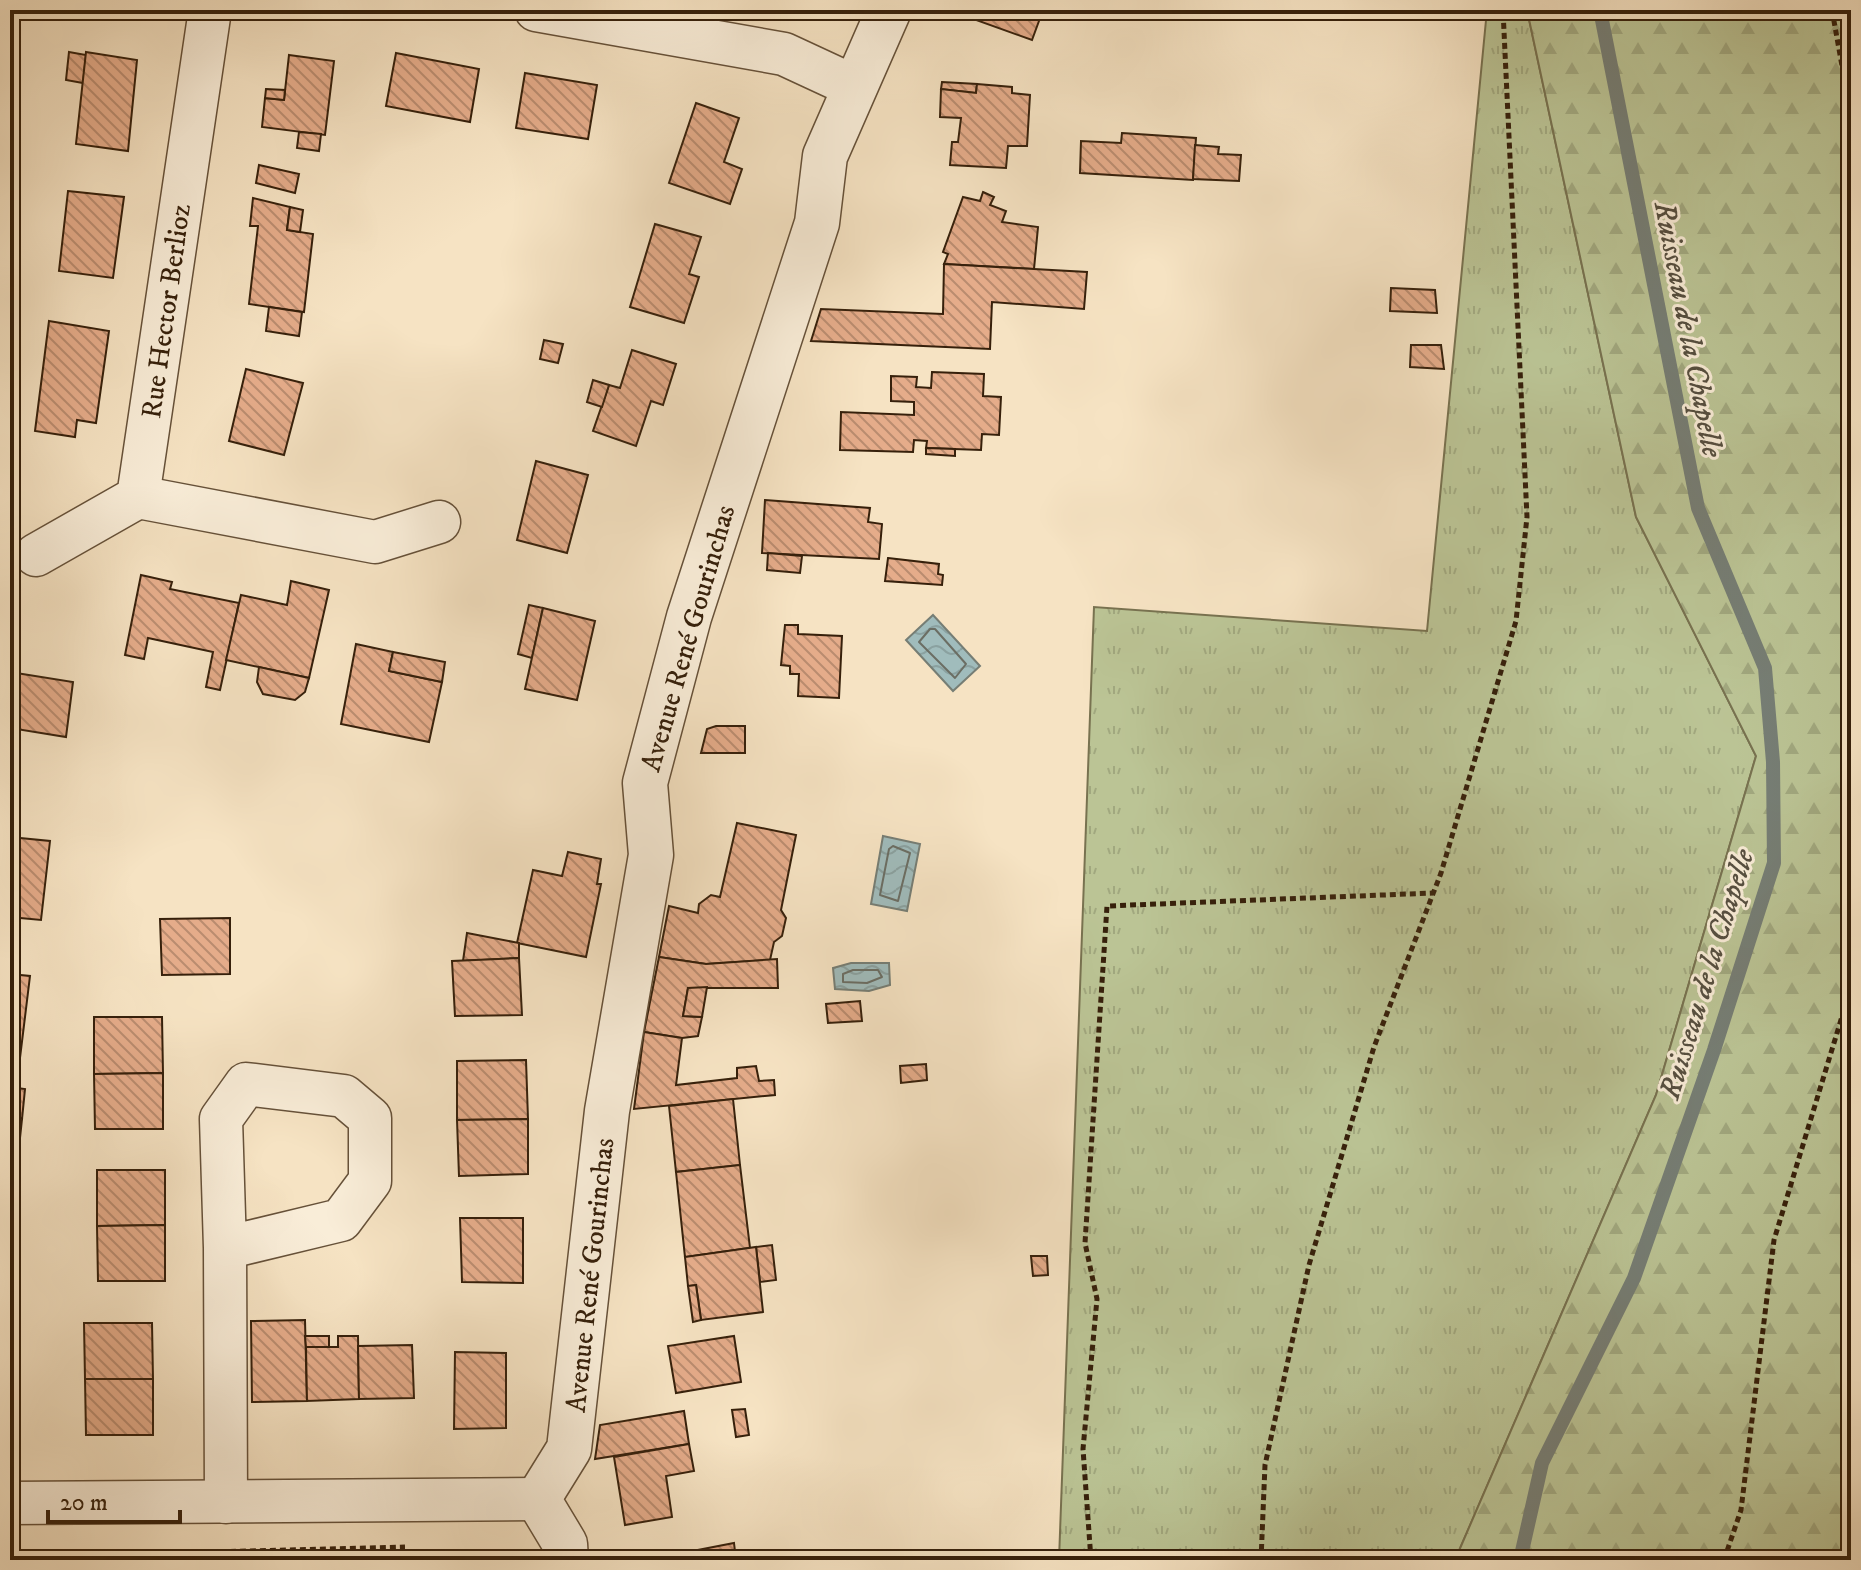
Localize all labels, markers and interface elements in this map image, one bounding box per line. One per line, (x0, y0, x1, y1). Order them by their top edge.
water label: Ruisseau de la Chapelle (1644, 197, 1731, 461)
street label: Rue Hector Berlioz (134, 202, 199, 421)
street label: Avenue René Gourinchas (634, 501, 743, 776)
water label: Ruisseau de la Chapelle (1652, 844, 1763, 1105)
street label: Avenue René Gourinchas (559, 1136, 622, 1414)
scale bar (48, 1474, 180, 1524)
text: 20 m (60, 1488, 108, 1518)

